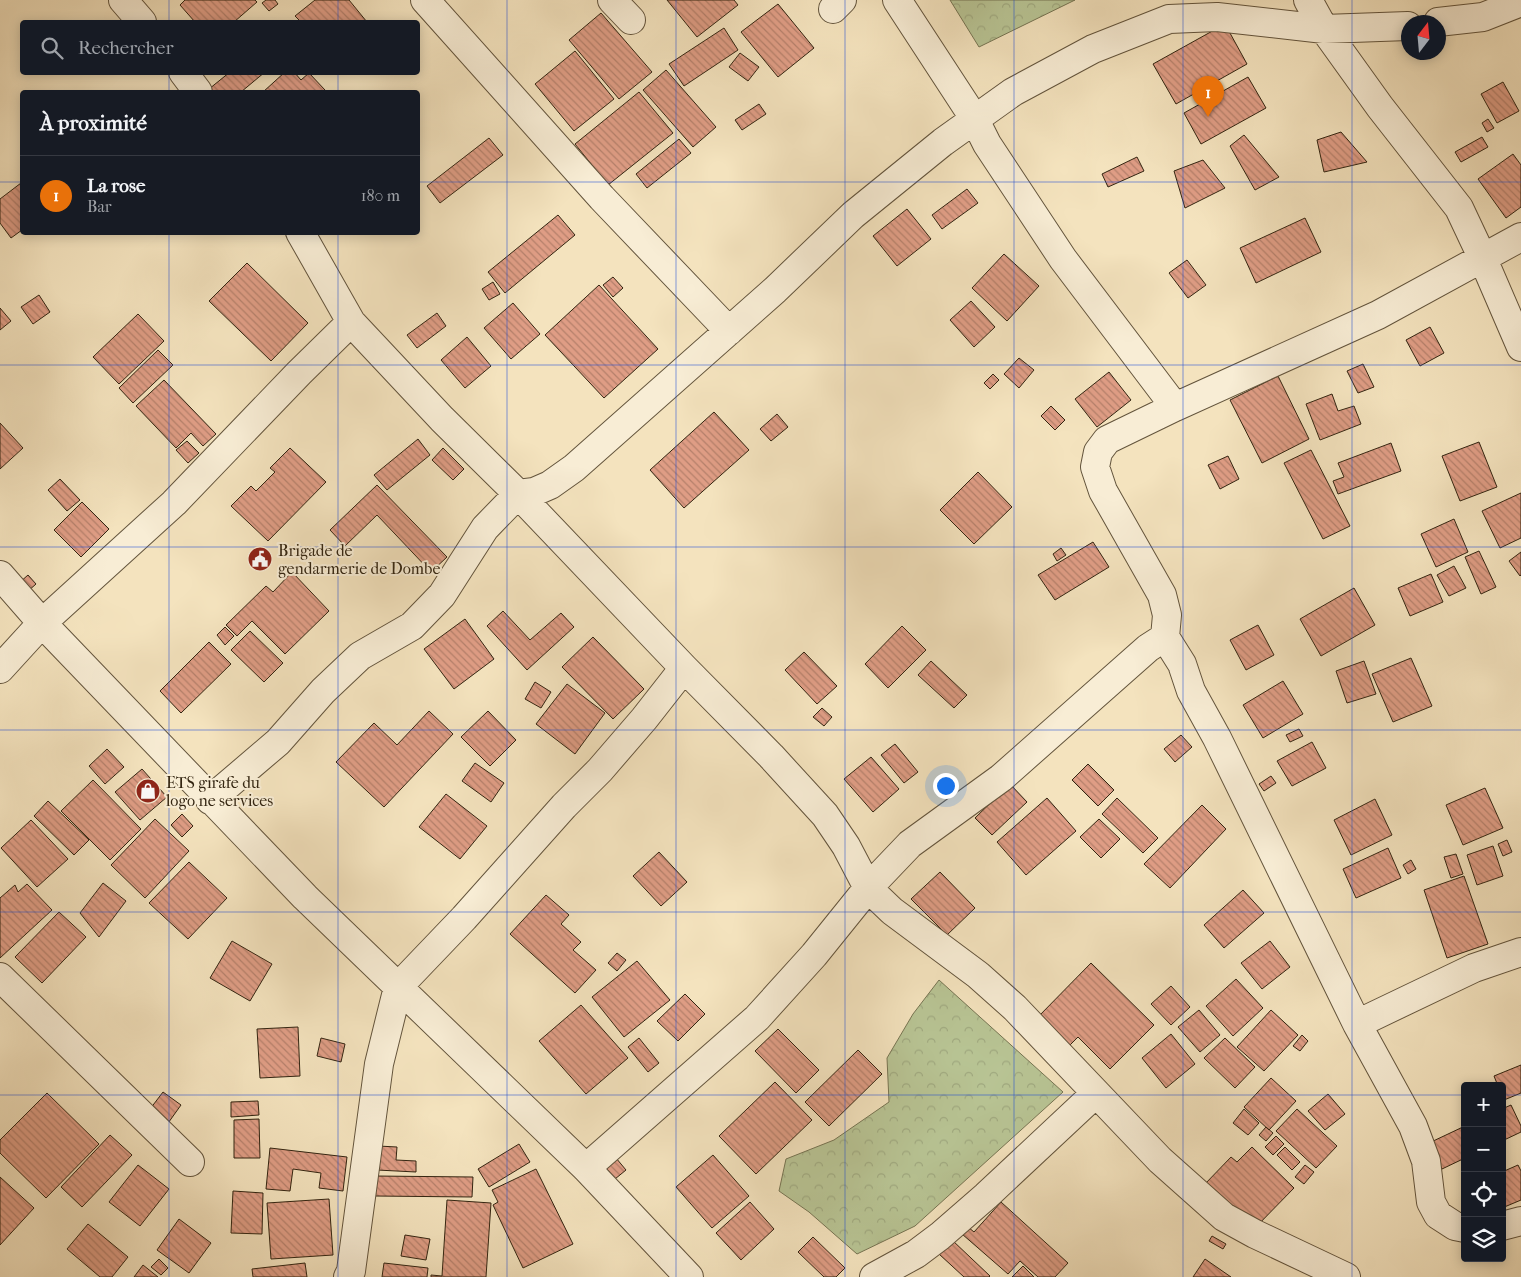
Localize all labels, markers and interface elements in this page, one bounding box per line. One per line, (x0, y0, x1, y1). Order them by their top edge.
north arrow (1401, 15, 1446, 60)
search box (20, 20, 420, 75)
icon: search (38, 34, 66, 62)
text: Rechercher (78, 37, 174, 59)
pin: 1 (1192, 76, 1224, 117)
text: À proximité (40, 111, 147, 135)
text: La rose (87, 175, 145, 197)
text: 1 (53, 186, 59, 205)
text: 180 m (361, 186, 400, 205)
text: Bar (87, 197, 112, 216)
place label: Brigade de gendarmerie de Dombe (278, 541, 440, 578)
public building icon: Brigade de gendarmerie de Dombe (247, 546, 273, 572)
place label: ETS girafe du logo ne services (165, 773, 273, 810)
your location (933, 773, 959, 799)
shop icon: ETS girafe du logo ne services (135, 778, 161, 804)
map controls (1461, 1082, 1506, 1262)
button: + (1461, 1082, 1506, 1127)
button: − (1461, 1127, 1506, 1172)
button: locate (1461, 1172, 1506, 1217)
button: layers (1461, 1217, 1506, 1262)

